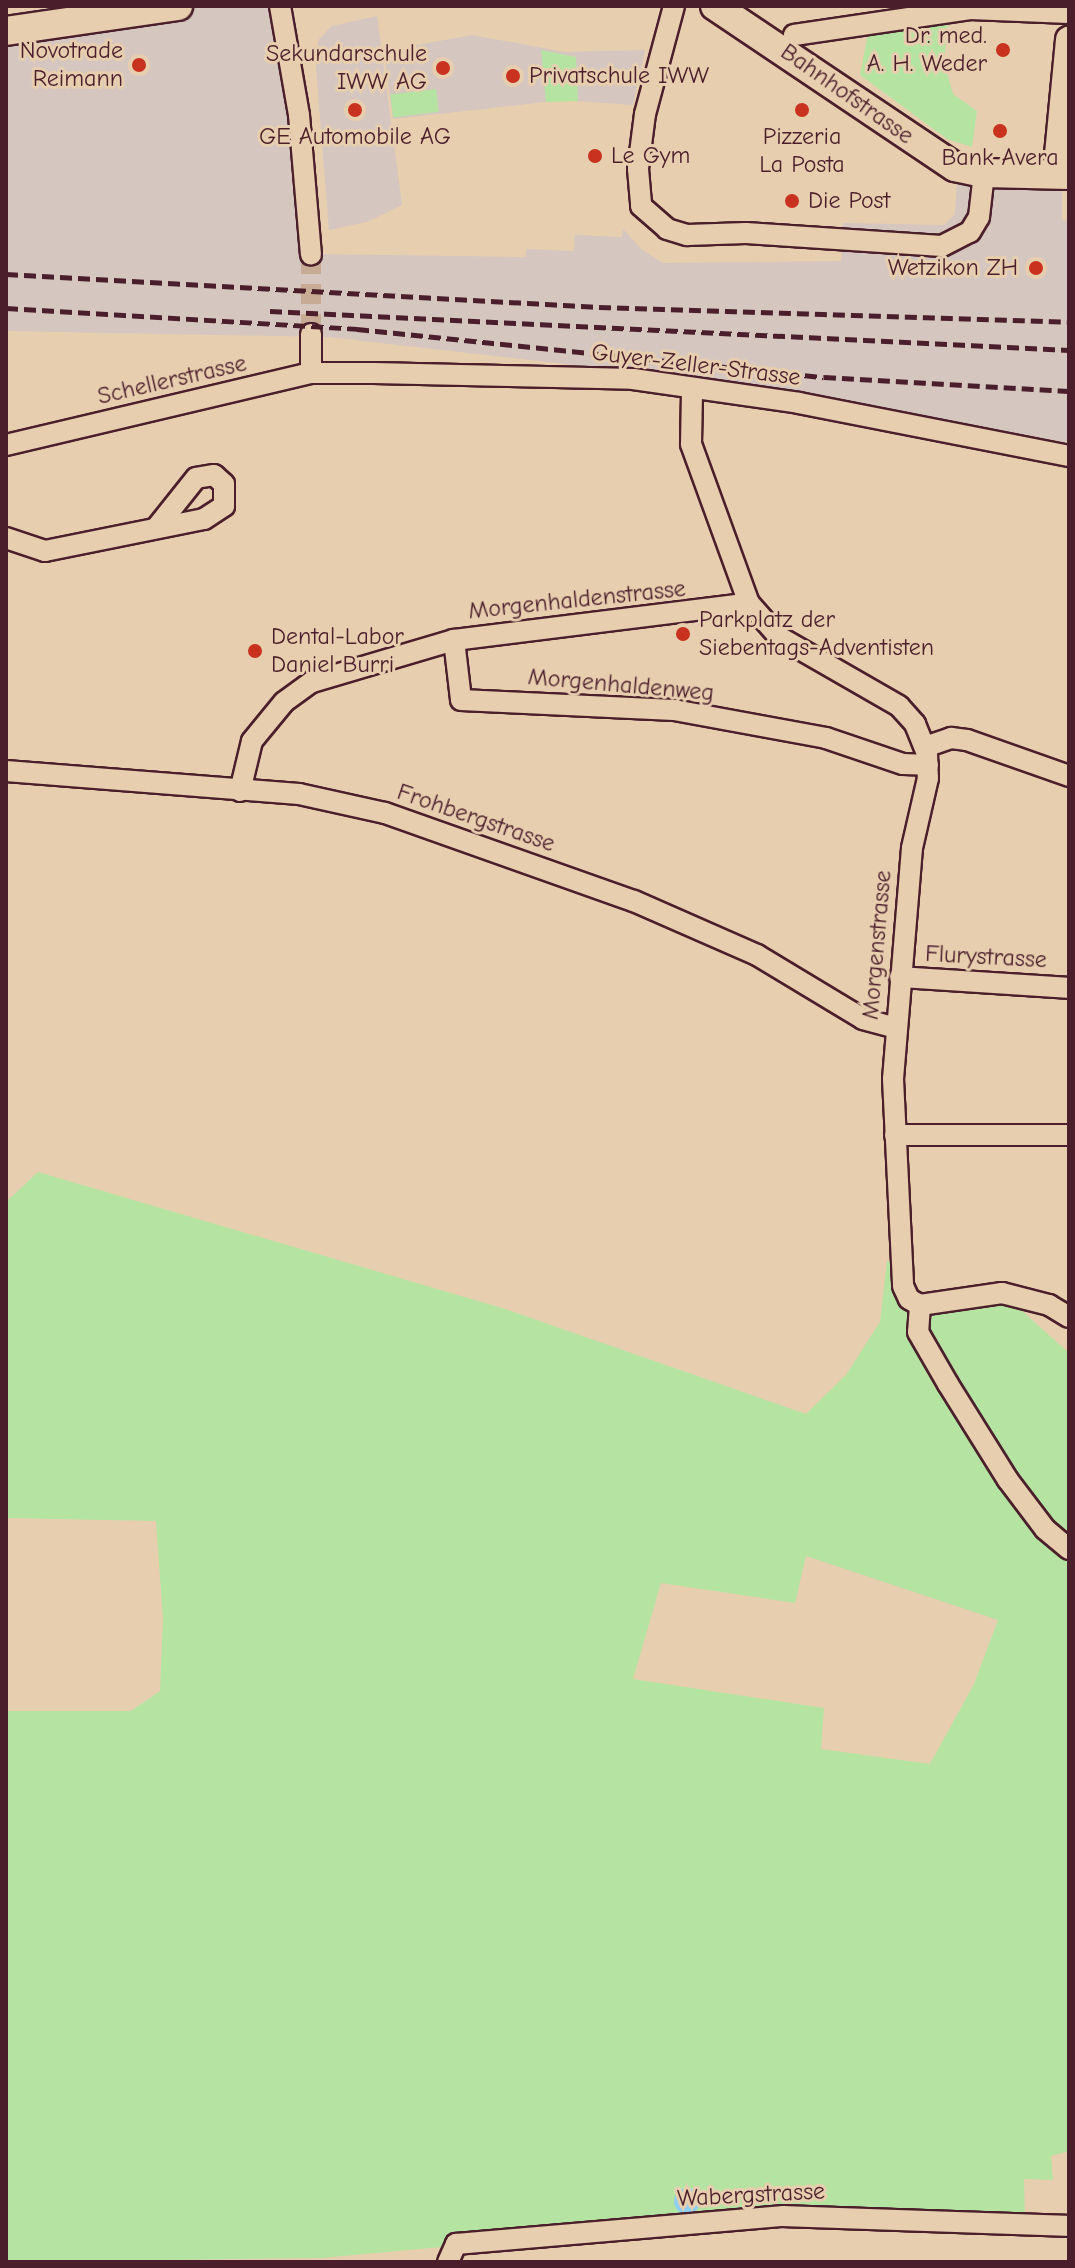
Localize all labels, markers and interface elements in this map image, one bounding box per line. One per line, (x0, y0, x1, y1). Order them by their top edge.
place label: Dr. med. A. H. Weder (867, 22, 987, 78)
place label: Novotrade Reimann (20, 37, 123, 93)
street label: Bahnhofstrasse (775, 38, 919, 150)
place label: Sekundarschule IWW AG (266, 40, 427, 96)
marker: Dr. med. A. H. Weder (994, 41, 1012, 59)
marker: Novotrade Reimann (130, 56, 148, 74)
marker: Sekundarschule IWW AG (434, 59, 452, 77)
place label: Privatschule IWW (529, 62, 709, 90)
marker: Privatschule IWW (504, 67, 522, 85)
marker: GE Automobile AG (346, 101, 364, 119)
marker: Pizzeria La Posta (793, 101, 811, 119)
marker: Bank Avera (991, 122, 1009, 140)
place label: GE Automobile AG (259, 123, 451, 151)
place label: Pizzeria La Posta (759, 123, 845, 179)
place label: Le Gym (611, 142, 690, 170)
place label: Bank Avera (941, 144, 1059, 172)
marker: Le Gym (586, 147, 604, 165)
place label: Die Post (808, 187, 890, 215)
marker: Die Post (783, 192, 801, 210)
place label: Wetzikon ZH (888, 254, 1018, 282)
marker: Wetzikon ZH (1025, 257, 1047, 279)
street label: Guyer-Zeller-Strasse (590, 338, 802, 392)
street label: Schellerstrasse (95, 349, 249, 411)
street label: Morgenhaldenstrasse (467, 574, 687, 626)
place label: Parkplatz der Siebentags-Adventisten (699, 606, 934, 662)
place label: Dental-Labor Daniel Burri (271, 623, 404, 679)
marker: Parkplatz der Siebentags-Adventisten (674, 625, 692, 643)
marker: Dental-Labor Daniel Burri (246, 642, 264, 660)
street label: Morgenhaldenweg (527, 663, 715, 707)
street label: Frohbergstrasse (393, 778, 559, 858)
street label: Morgenstrasse (856, 869, 898, 1021)
street label: Flurystrasse (924, 939, 1048, 975)
street label: Wabergstrasse (676, 2177, 826, 2213)

